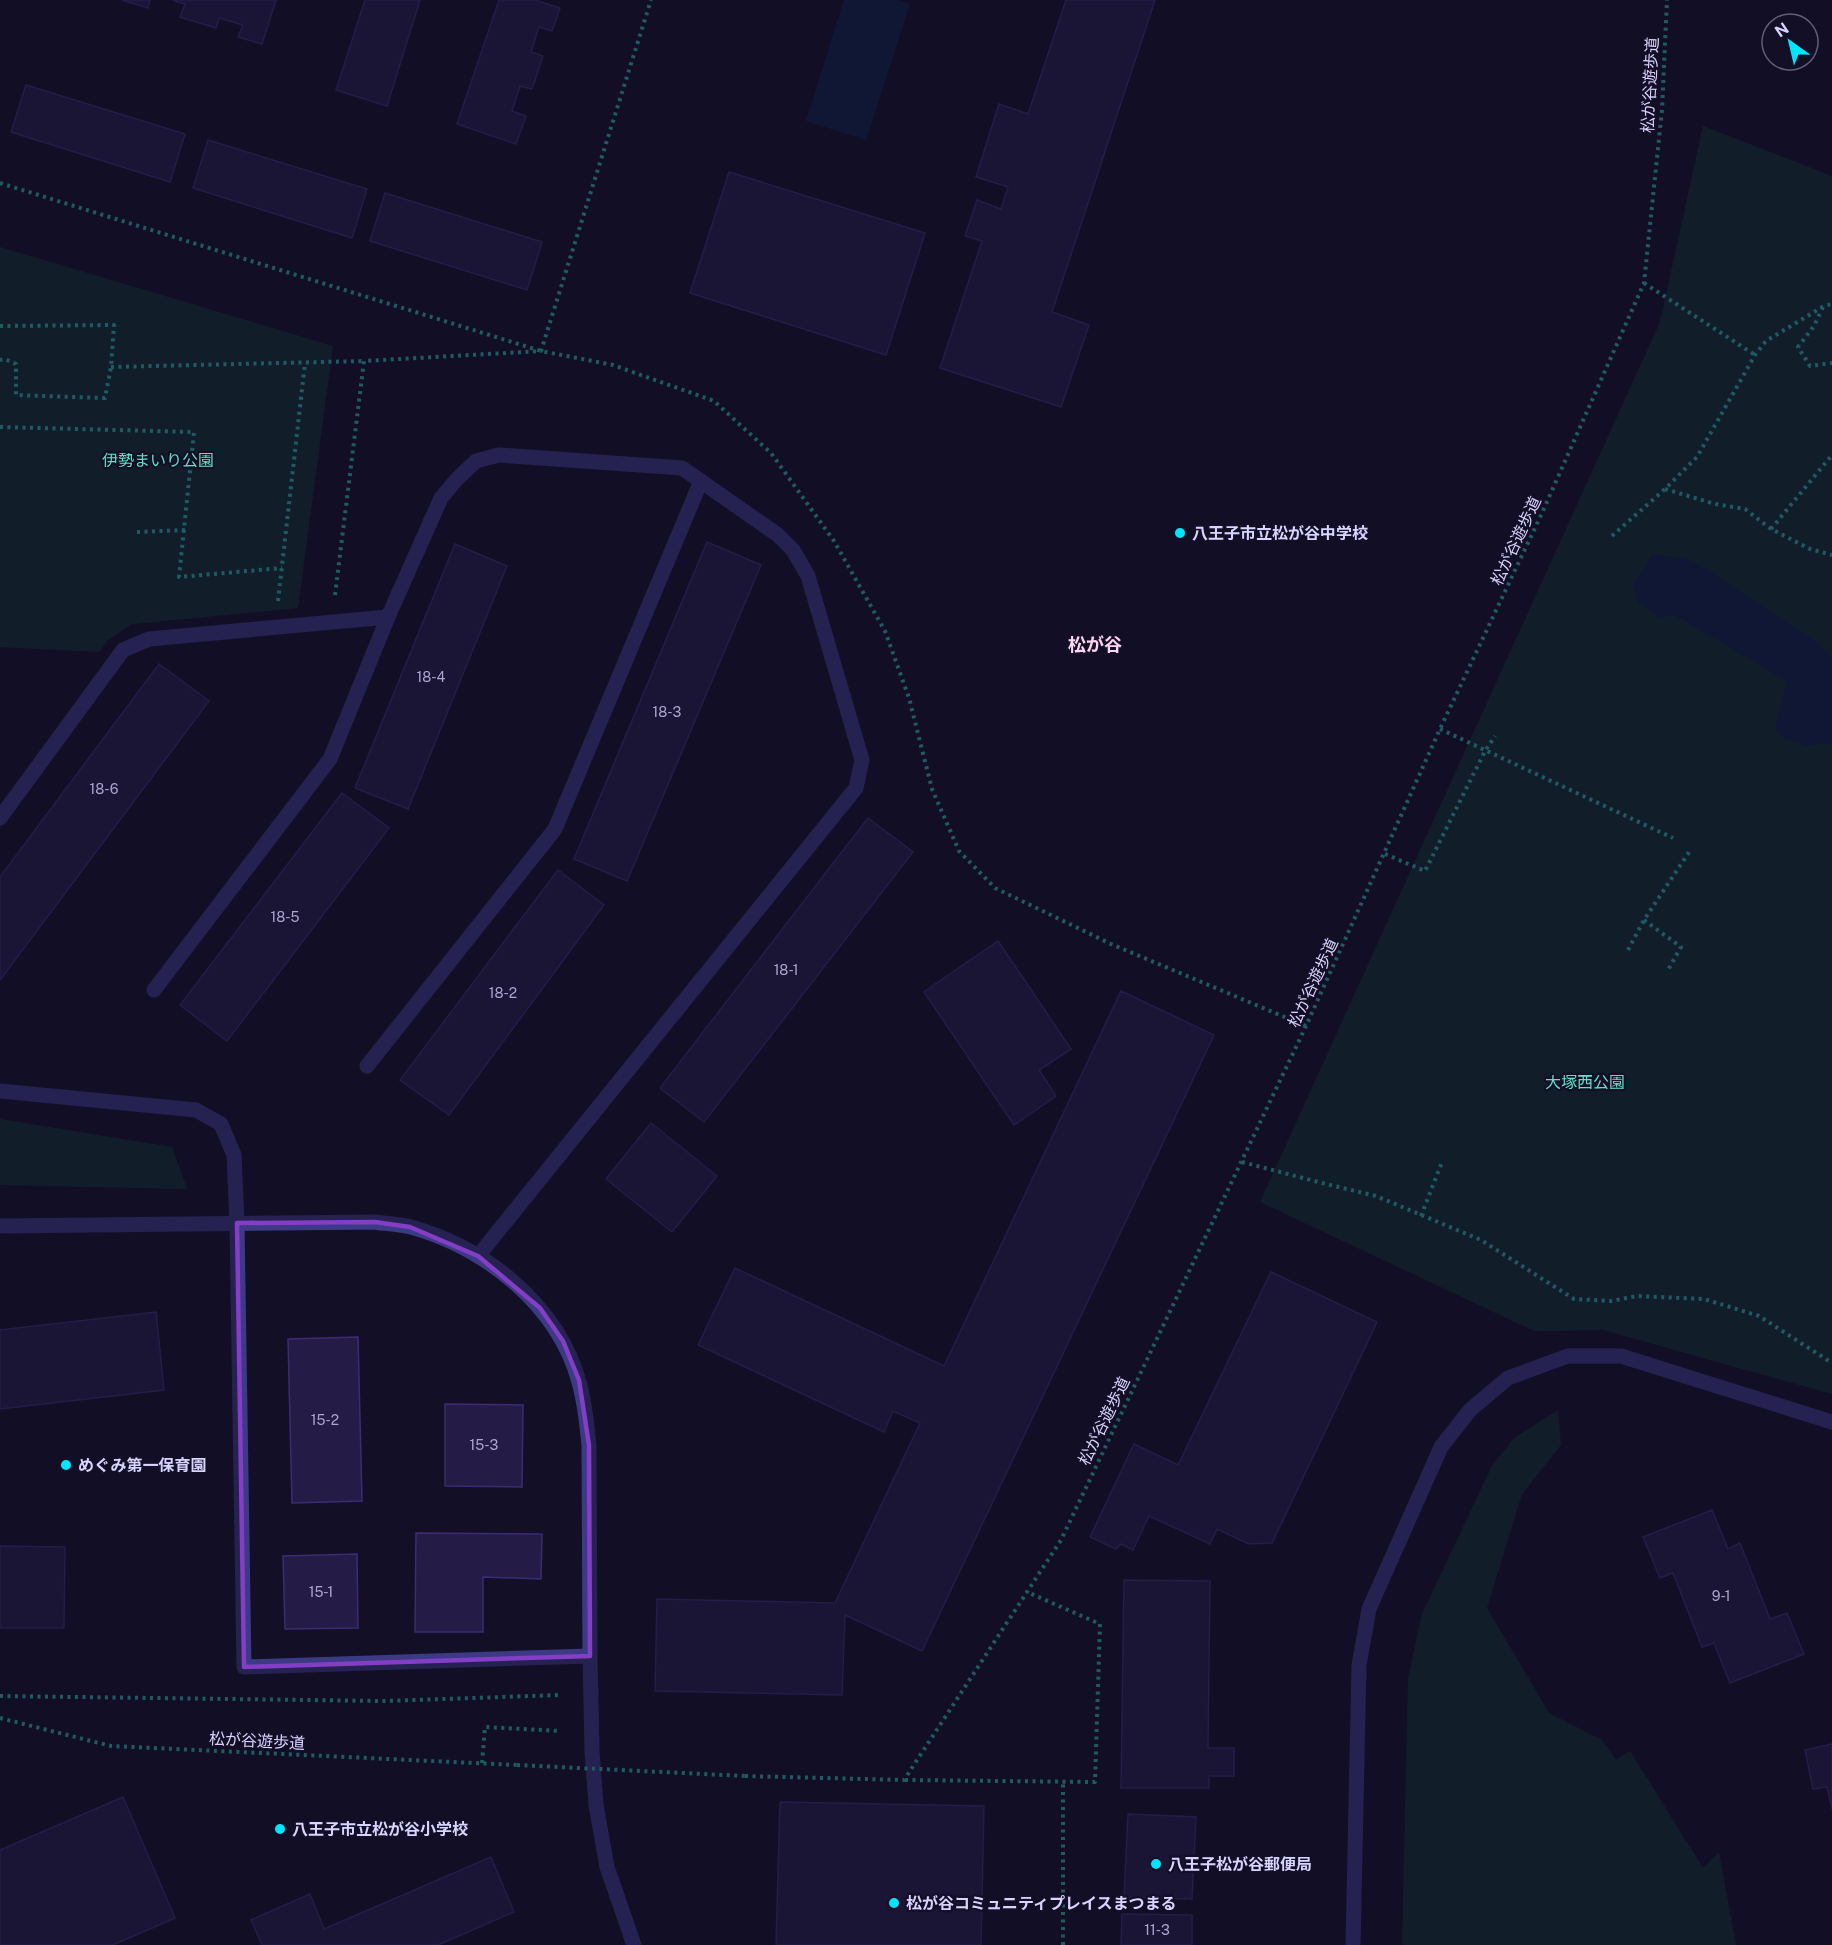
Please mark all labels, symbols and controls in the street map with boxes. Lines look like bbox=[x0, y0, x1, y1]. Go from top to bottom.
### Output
north arrow bbox=[1760, 12, 1820, 72]
text: N bbox=[1771, 19, 1792, 41]
street label: 松が谷遊歩道 bbox=[1638, 37, 1662, 133]
park label: 伊勢まいり公園 bbox=[102, 451, 214, 470]
street label: 松が谷遊歩道 bbox=[1487, 493, 1545, 589]
place label: 八王子市立松が谷中学校 bbox=[1192, 524, 1368, 543]
marker: 八王子市立松が谷中学校 bbox=[1173, 526, 1187, 540]
district label: 松が谷 bbox=[1068, 634, 1122, 655]
house number: 18-4 bbox=[417, 669, 446, 685]
house number: 18-3 bbox=[653, 704, 682, 720]
house number: 18-6 bbox=[90, 781, 119, 797]
house number: 18-5 bbox=[270, 909, 300, 925]
street label: 松が谷遊歩道 bbox=[1284, 935, 1342, 1031]
house number: 18-1 bbox=[774, 962, 798, 978]
house number: 18-2 bbox=[489, 985, 517, 1001]
park label: 大塚西公園 bbox=[1545, 1073, 1625, 1092]
street label: 松が谷遊歩道 bbox=[1074, 1374, 1134, 1468]
house number: 15-2 bbox=[311, 1412, 339, 1428]
house number: 15-3 bbox=[470, 1437, 499, 1453]
place label: めぐみ第一保育園 bbox=[78, 1456, 206, 1475]
marker: めぐみ第一保育園 bbox=[59, 1458, 73, 1472]
house number: 15-1 bbox=[309, 1584, 333, 1600]
house number: 9-1 bbox=[1712, 1588, 1730, 1604]
street label: 松が谷遊歩道 bbox=[209, 1729, 305, 1753]
place label: 八王子市立松が谷小学校 bbox=[292, 1820, 468, 1839]
marker: 八王子市立松が谷小学校 bbox=[273, 1822, 287, 1836]
place label: 八王子松が谷郵便局 bbox=[1168, 1855, 1312, 1874]
marker: 八王子松が谷郵便局 bbox=[1149, 1857, 1163, 1871]
place label: 松が谷コミュニティプレイスまつまる bbox=[906, 1894, 1177, 1913]
marker: 松が谷コミュニティプレイスまつまる bbox=[887, 1896, 901, 1910]
house number: 11-3 bbox=[1144, 1922, 1170, 1938]

